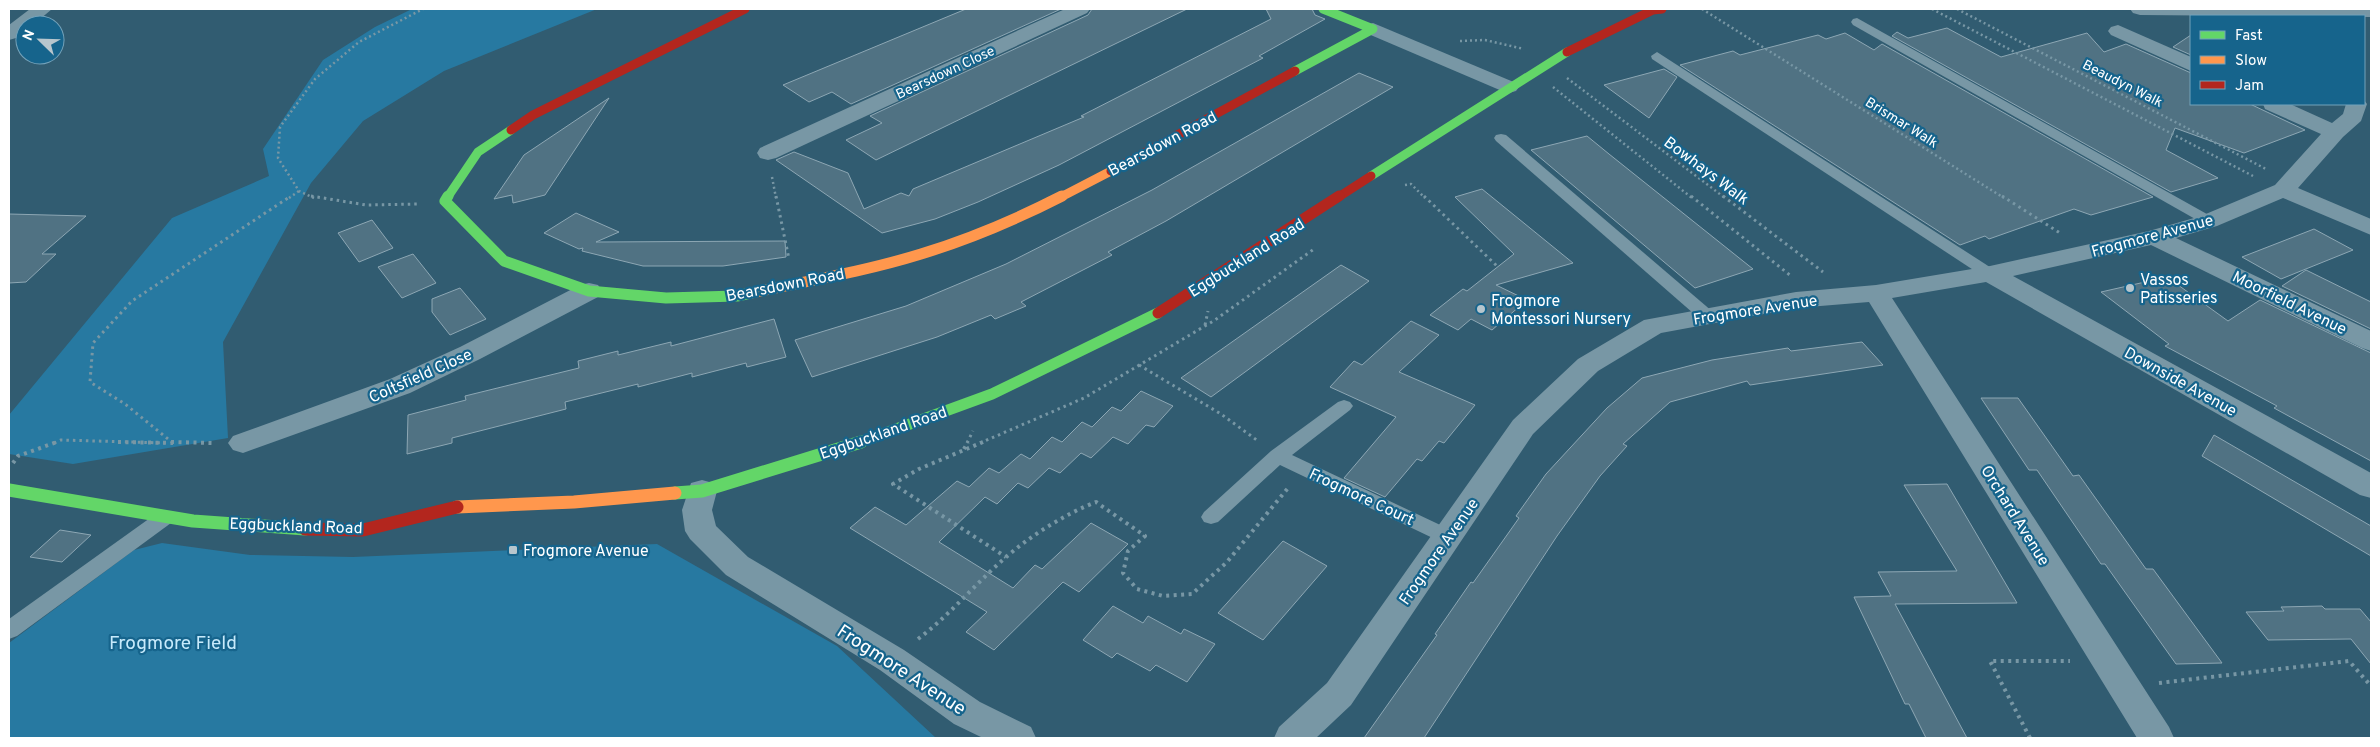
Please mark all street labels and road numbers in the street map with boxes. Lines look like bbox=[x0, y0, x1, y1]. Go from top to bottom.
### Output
street label: Bearsdown Close bbox=[893, 43, 998, 104]
street label: Beaudyn Walk bbox=[2079, 57, 2165, 112]
street label: Brismar Walk bbox=[1862, 94, 1941, 152]
street label: Bearsdown Road bbox=[1105, 108, 1221, 182]
street label: Bowhays Walk bbox=[1659, 133, 1752, 210]
street label: Frogmore Avenue bbox=[2089, 211, 2216, 263]
street label: Eggbuckland Road bbox=[1185, 215, 1309, 302]
street label: Bearsdown Road bbox=[724, 265, 846, 307]
street label: Moorfield Avenue bbox=[2229, 267, 2350, 340]
street label: Frogmore Avenue bbox=[1692, 291, 1819, 331]
street label: Downside Avenue bbox=[2120, 344, 2240, 422]
street label: Coltsfield Close bbox=[366, 345, 476, 409]
street label: Eggbuckland Road bbox=[817, 403, 950, 465]
street label: Orchard Avenue bbox=[1975, 462, 2053, 570]
street label: Frogmore Court bbox=[1305, 465, 1417, 531]
street label: Frogmore Avenue bbox=[1395, 495, 1484, 609]
street label: Eggbuckland Road bbox=[229, 515, 363, 539]
street label: Frogmore Avenue bbox=[832, 620, 970, 721]

